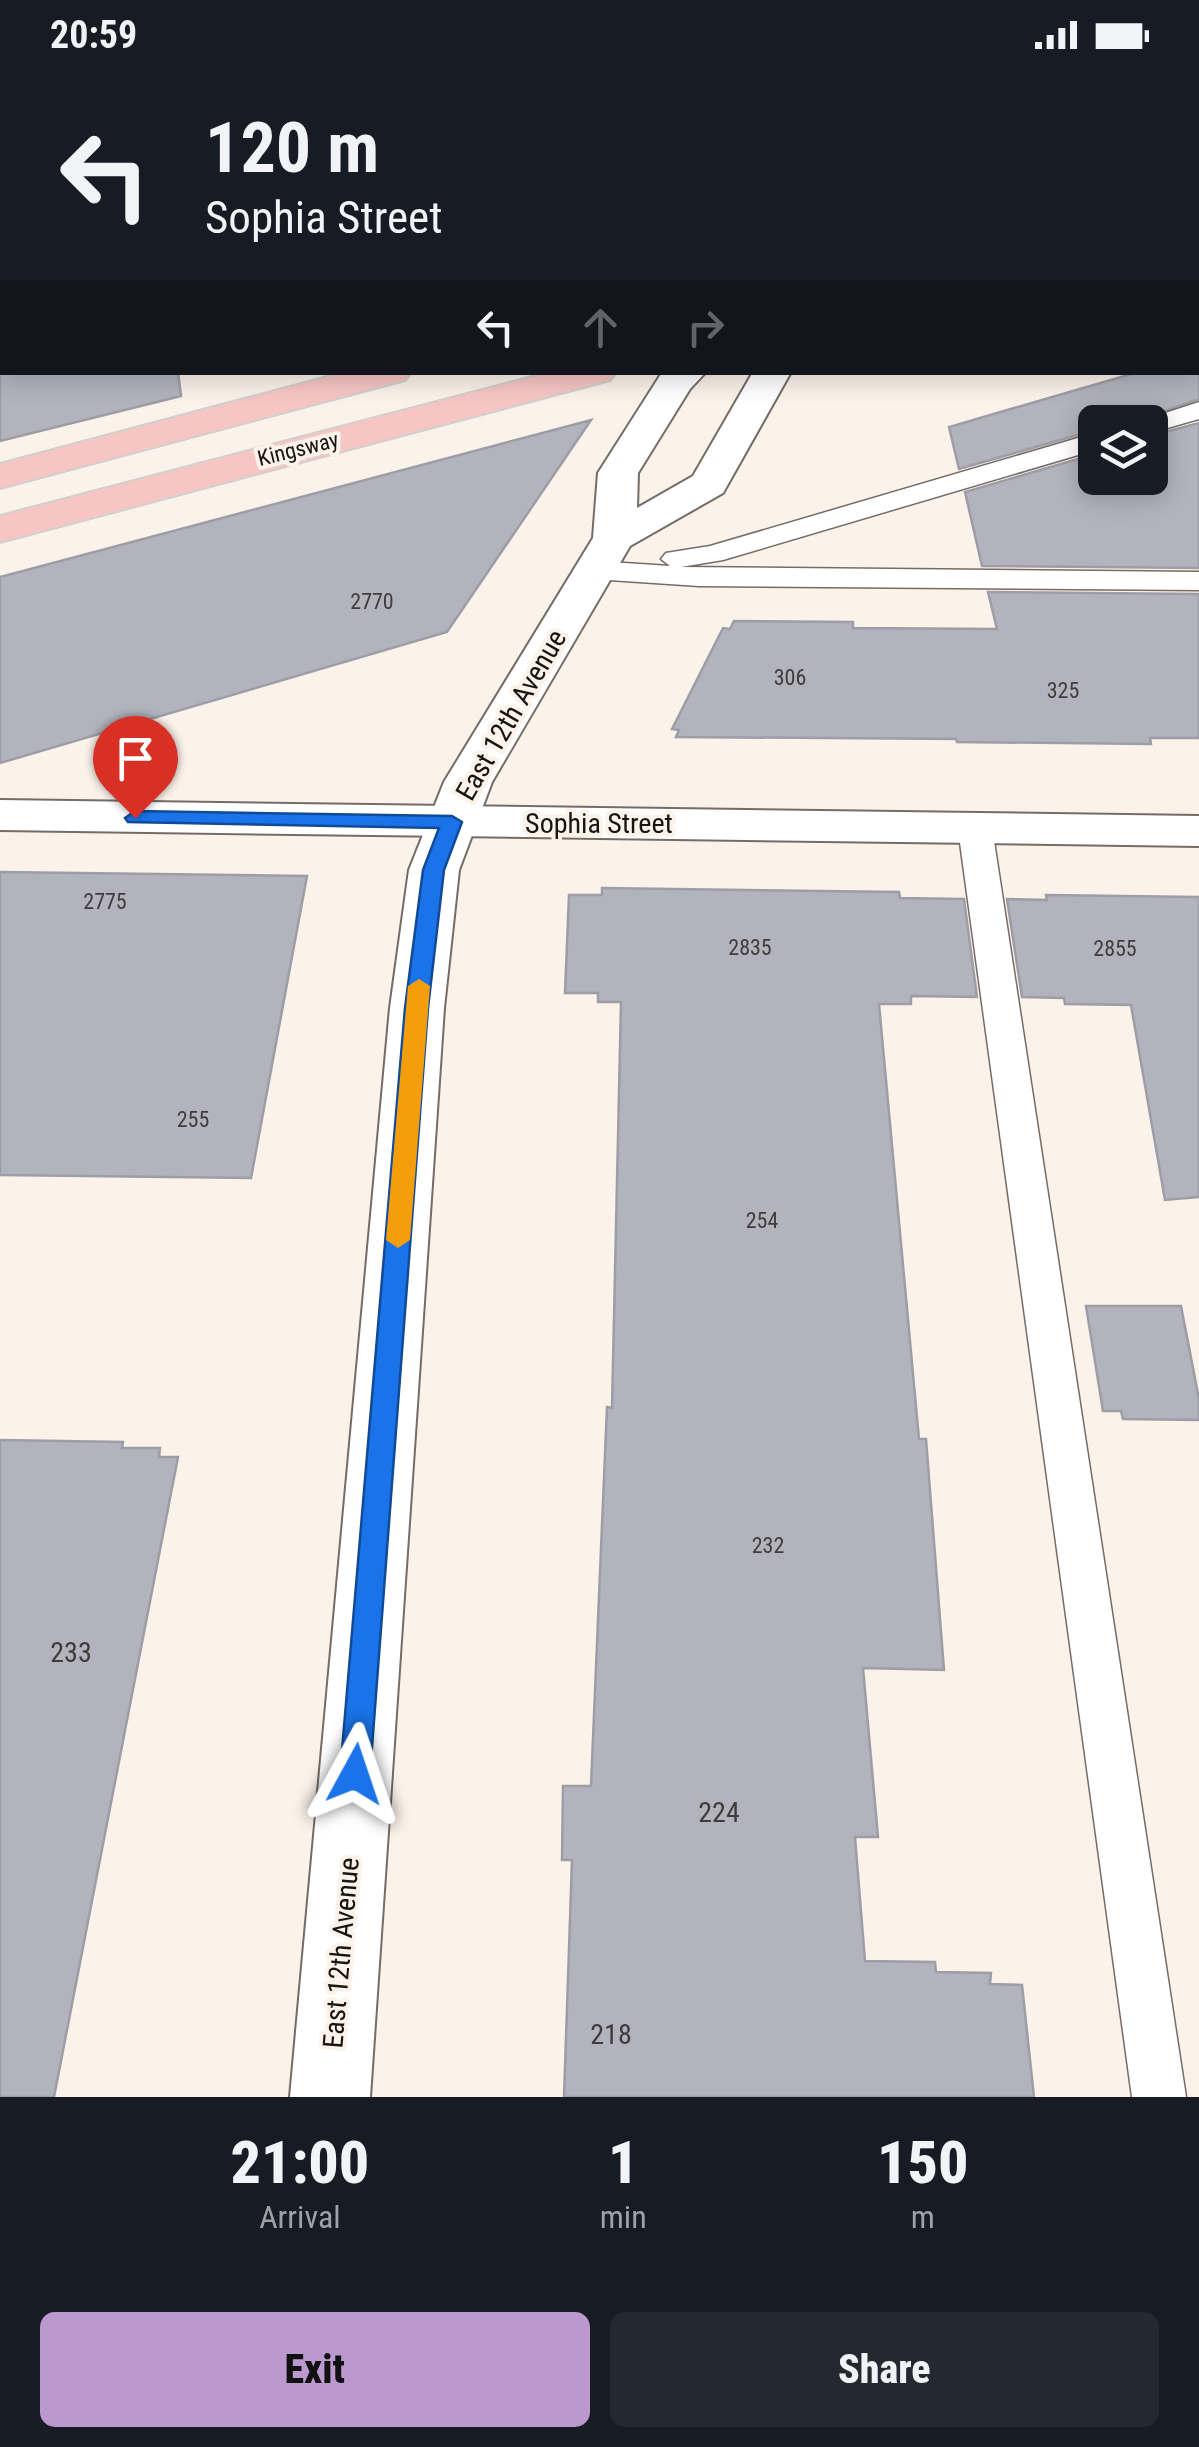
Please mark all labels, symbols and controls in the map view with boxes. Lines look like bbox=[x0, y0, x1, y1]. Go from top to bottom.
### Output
text: 20:59 bbox=[50, 13, 137, 57]
text: 120 m bbox=[205, 107, 379, 189]
icon: left bbox=[40, 110, 170, 240]
text: Sophia Street bbox=[205, 191, 443, 244]
icon: left bbox=[468, 300, 523, 355]
icon: ahead bbox=[573, 300, 628, 355]
icon: right bbox=[678, 300, 733, 355]
map controls bbox=[1078, 405, 1168, 495]
button: layers bbox=[1078, 405, 1168, 495]
street label: Kingsway bbox=[255, 427, 341, 471]
house number: 2770 bbox=[350, 589, 394, 614]
street label: East 12th Avenue bbox=[449, 624, 573, 806]
house number: 306 bbox=[774, 665, 806, 690]
house number: 325 bbox=[1047, 678, 1079, 703]
pin bbox=[93, 716, 178, 819]
icon: arrive bbox=[108, 731, 163, 786]
street label: Sophia Street bbox=[525, 807, 673, 840]
house number: 2775 bbox=[83, 889, 127, 914]
house number: 2835 bbox=[728, 935, 772, 960]
house number: 2855 bbox=[1093, 936, 1137, 961]
house number: 255 bbox=[177, 1107, 209, 1132]
house number: 254 bbox=[746, 1208, 778, 1233]
house number: 232 bbox=[752, 1533, 784, 1558]
house number: 233 bbox=[50, 1636, 92, 1669]
position arrow bbox=[303, 1722, 407, 1826]
house number: 224 bbox=[698, 1796, 740, 1829]
street label: East 12th Avenue bbox=[316, 1856, 366, 2050]
house number: 218 bbox=[590, 2018, 632, 2051]
text: 21:00 bbox=[230, 2127, 369, 2198]
text: 1 bbox=[608, 2127, 638, 2198]
text: 150 bbox=[877, 2127, 969, 2198]
text: Arrival bbox=[259, 2198, 341, 2236]
text: min bbox=[600, 2198, 647, 2236]
text: m bbox=[911, 2198, 935, 2236]
button: Exit bbox=[40, 2312, 590, 2427]
button: Share bbox=[610, 2312, 1159, 2427]

